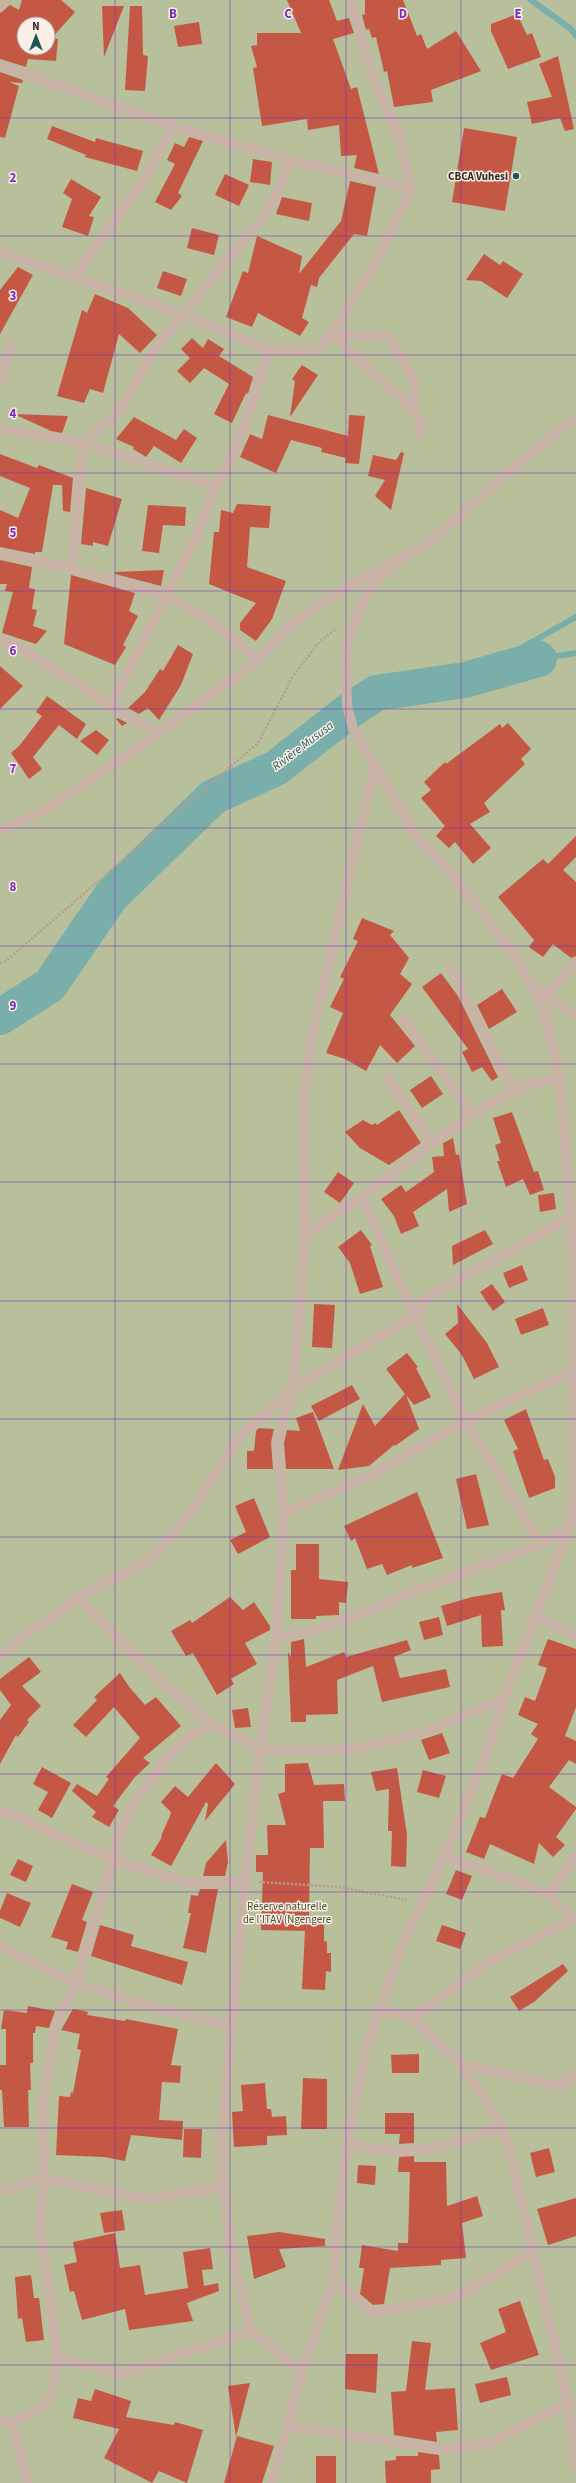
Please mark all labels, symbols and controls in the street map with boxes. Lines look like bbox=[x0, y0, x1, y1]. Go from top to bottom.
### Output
text: B bbox=[169, 5, 177, 23]
text: C bbox=[284, 5, 292, 23]
text: D bbox=[399, 5, 407, 23]
text: E bbox=[514, 5, 522, 23]
north arrow bbox=[16, 16, 56, 56]
text: N bbox=[32, 19, 40, 34]
text: 2 bbox=[10, 169, 17, 187]
place label: CBCA Vuhesi bbox=[448, 169, 508, 184]
marker: CBCA Vuhesi bbox=[511, 171, 521, 181]
text: 3 bbox=[10, 287, 17, 305]
text: 4 bbox=[10, 405, 17, 423]
text: 5 bbox=[10, 524, 17, 542]
text: 6 bbox=[10, 642, 17, 660]
water label: Rivière Mususa bbox=[269, 717, 338, 775]
text: 7 bbox=[10, 760, 17, 778]
text: 8 bbox=[10, 878, 17, 896]
text: 9 bbox=[10, 997, 17, 1015]
park label: Réserve naturelle de l'ITAV (Ngengere bbox=[243, 1899, 332, 1927]

